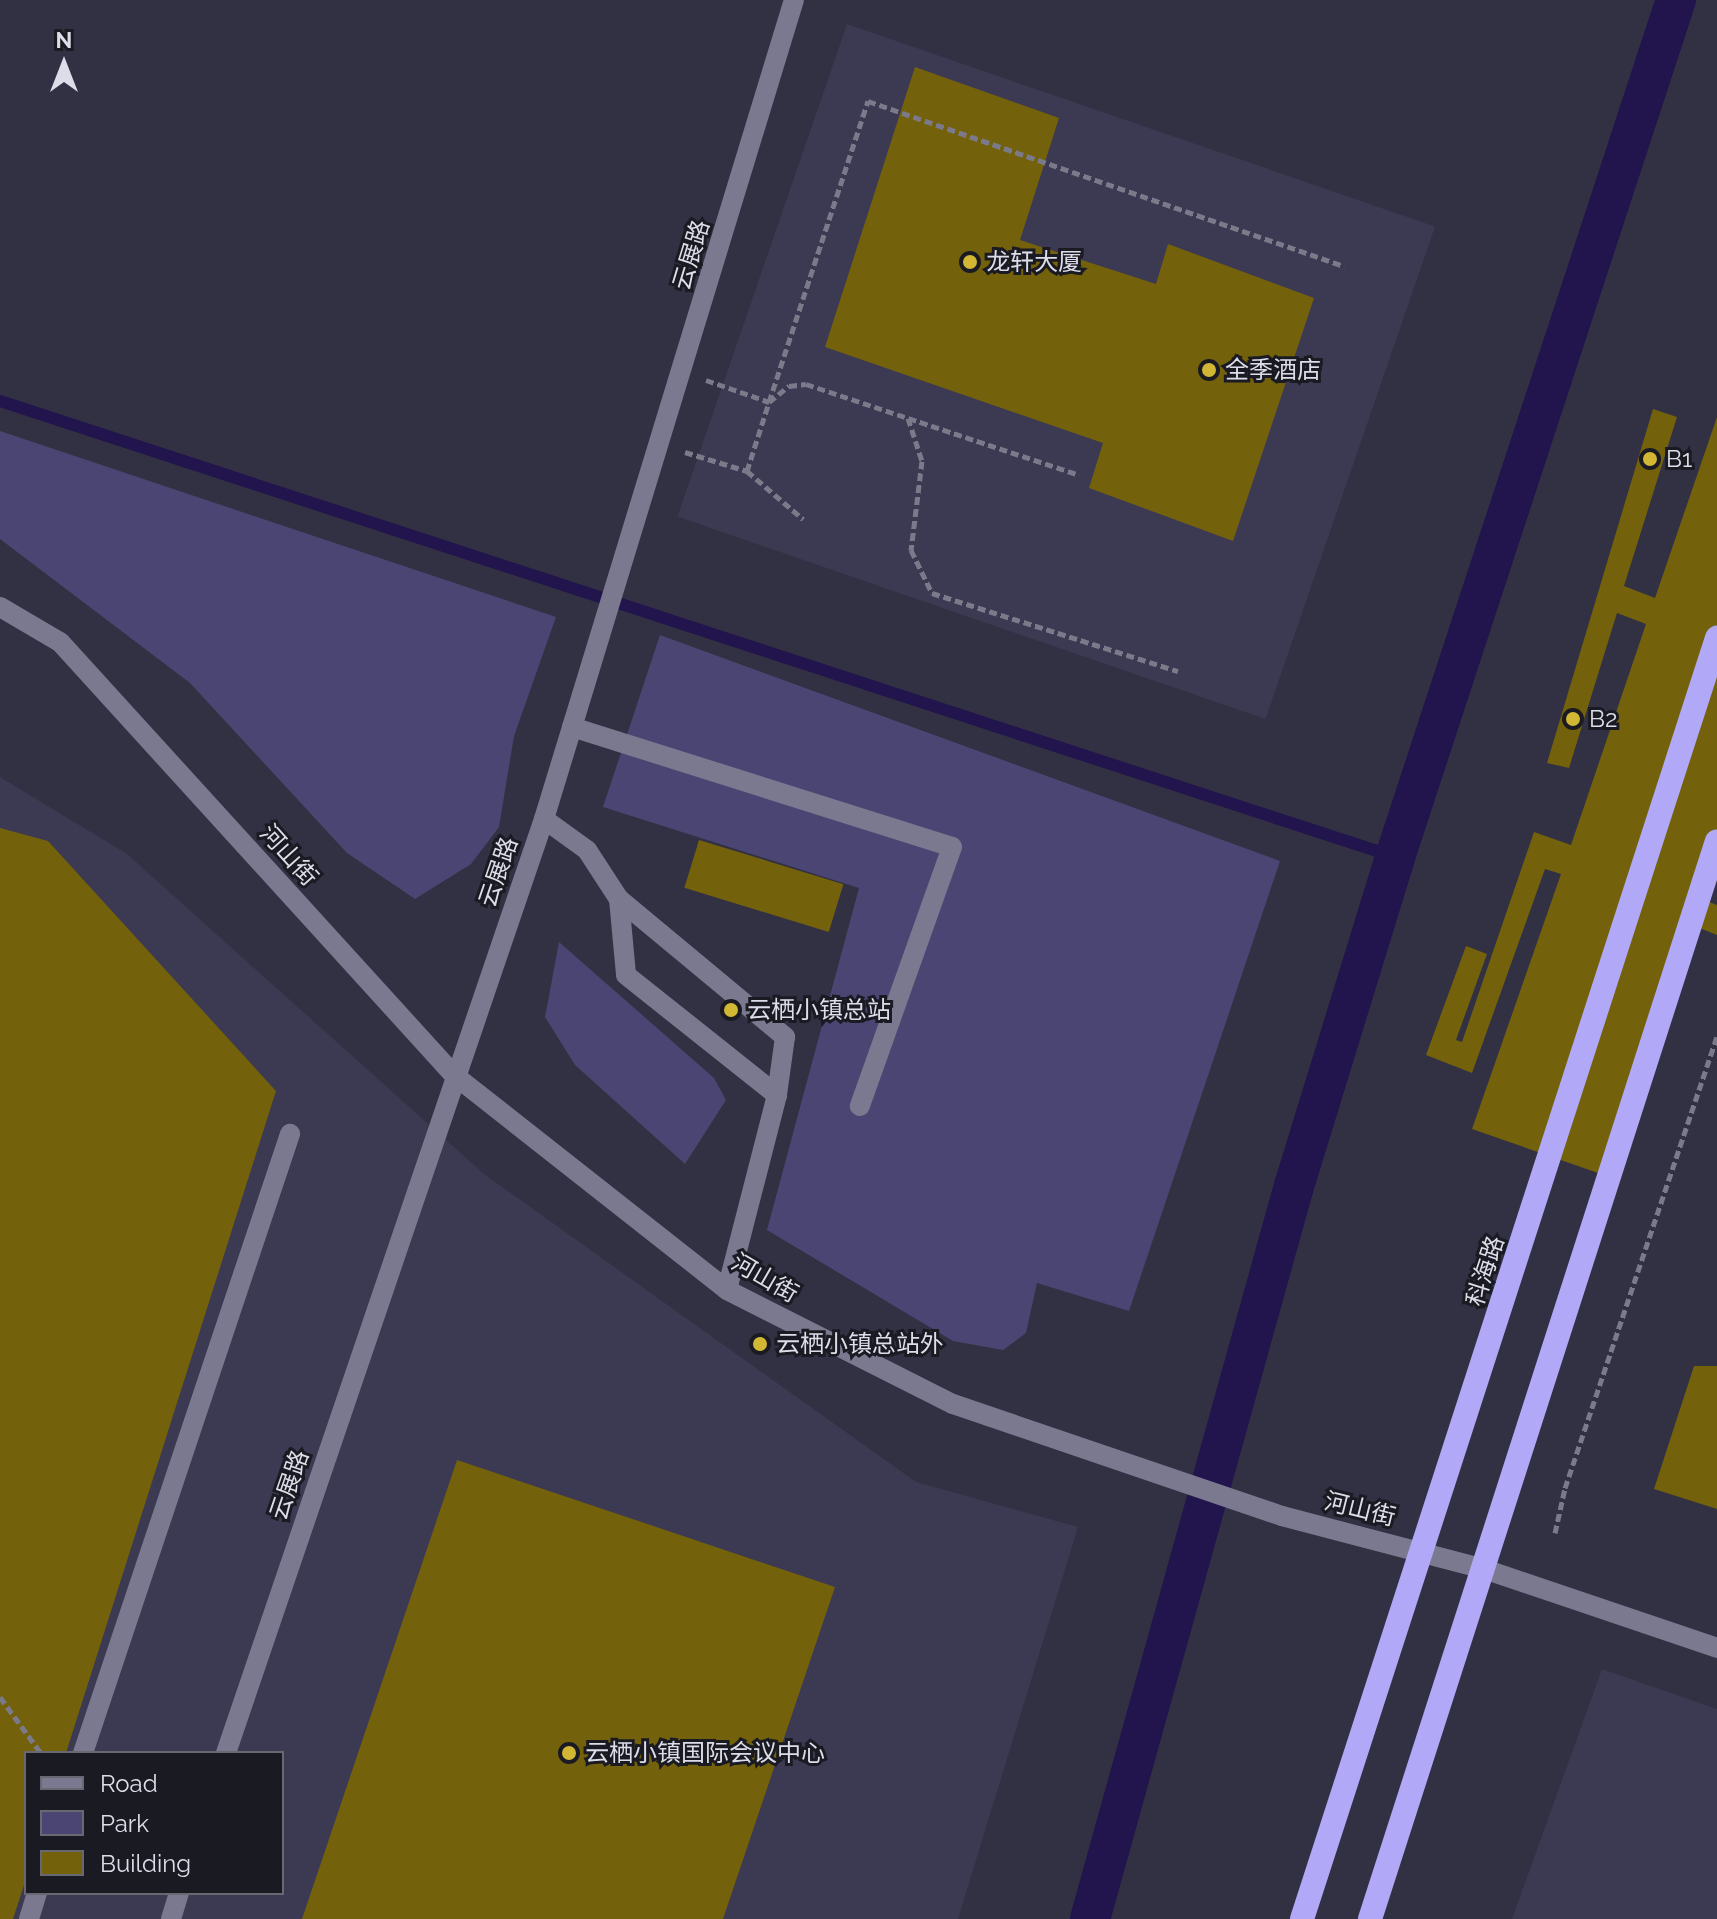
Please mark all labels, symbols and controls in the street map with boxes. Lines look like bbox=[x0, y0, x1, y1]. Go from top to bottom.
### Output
north arrow bbox=[24, 24, 104, 104]
text: N bbox=[56, 27, 72, 53]
street label: 云展路 bbox=[667, 216, 715, 294]
place label: 龙轩大厦 bbox=[986, 248, 1082, 276]
marker: 龙轩大厦 bbox=[961, 253, 979, 271]
place label: 全季酒店 bbox=[1225, 356, 1321, 384]
marker: 全季酒店 bbox=[1200, 361, 1218, 379]
place label: B1 bbox=[1666, 445, 1692, 473]
marker: B1 bbox=[1641, 450, 1659, 468]
place label: B2 bbox=[1589, 705, 1617, 733]
marker: B2 bbox=[1564, 710, 1582, 728]
street label: 河山街 bbox=[254, 819, 324, 891]
street label: 云展路 bbox=[473, 833, 523, 911]
place label: 云栖小镇总站 bbox=[747, 996, 891, 1024]
marker: 云栖小镇总站 bbox=[722, 1001, 740, 1019]
street label: 科海路 bbox=[1460, 1232, 1510, 1310]
street label: 河山街 bbox=[727, 1248, 803, 1308]
place label: 云栖小镇总站外 bbox=[776, 1330, 944, 1358]
marker: 云栖小镇总站外 bbox=[751, 1335, 769, 1353]
street label: 云展路 bbox=[264, 1446, 314, 1524]
street label: 河山街 bbox=[1322, 1486, 1398, 1532]
place label: 云栖小镇国际会议中心 bbox=[585, 1739, 825, 1767]
marker: 云栖小镇国际会议中心 bbox=[560, 1744, 578, 1762]
legend bbox=[24, 1751, 284, 1895]
text: Road bbox=[100, 1769, 158, 1798]
text: Park bbox=[100, 1809, 149, 1838]
text: Building bbox=[100, 1849, 191, 1878]

